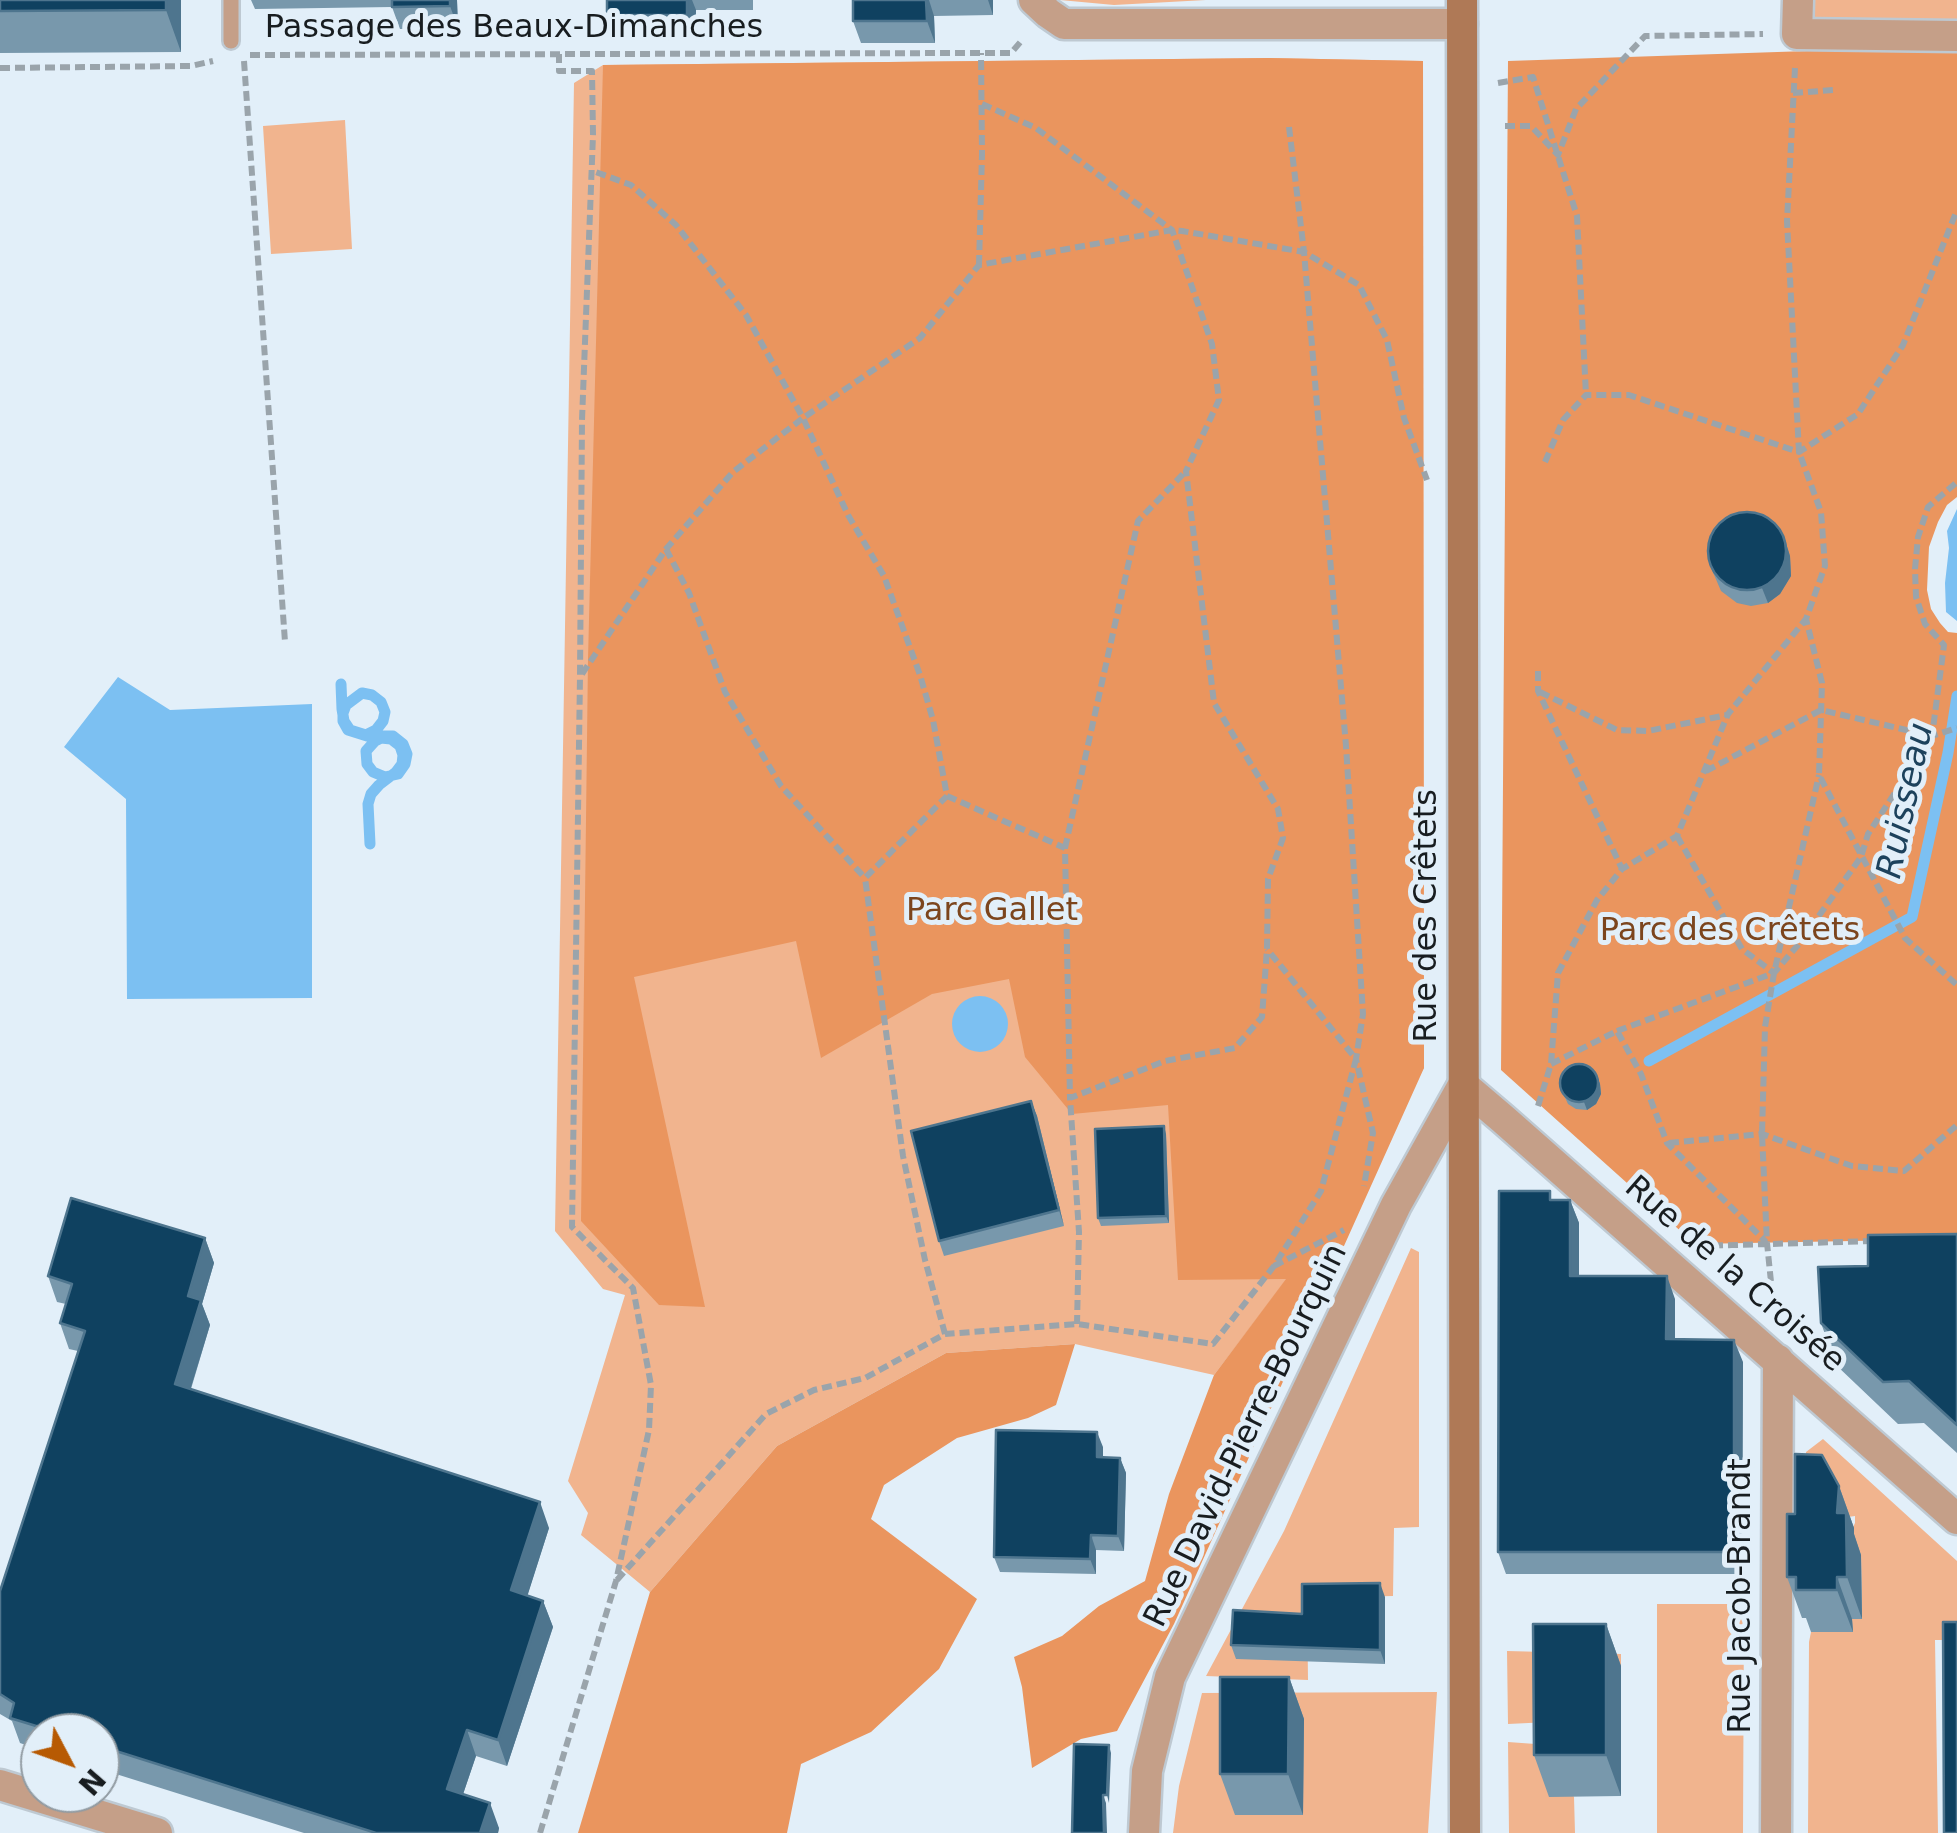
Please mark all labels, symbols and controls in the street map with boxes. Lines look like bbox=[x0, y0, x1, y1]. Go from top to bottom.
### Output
street label: Passage des Beaux-Dimanches bbox=[265, 10, 763, 48]
water label: Ruisseau bbox=[1870, 719, 1944, 883]
street label: Rue des Crêtets bbox=[1409, 789, 1447, 1043]
park label: Parc Gallet bbox=[906, 893, 1078, 931]
park label: Parc des Crêtets bbox=[1600, 913, 1860, 951]
street label: Rue de la Croisée bbox=[1616, 1169, 1852, 1381]
street label: Rue David-Pierre-Bourquin bbox=[1137, 1238, 1357, 1634]
street label: Rue Jacob-Brandt bbox=[1723, 1458, 1761, 1734]
north arrow bbox=[20, 1713, 120, 1813]
text: N bbox=[71, 1762, 112, 1801]

